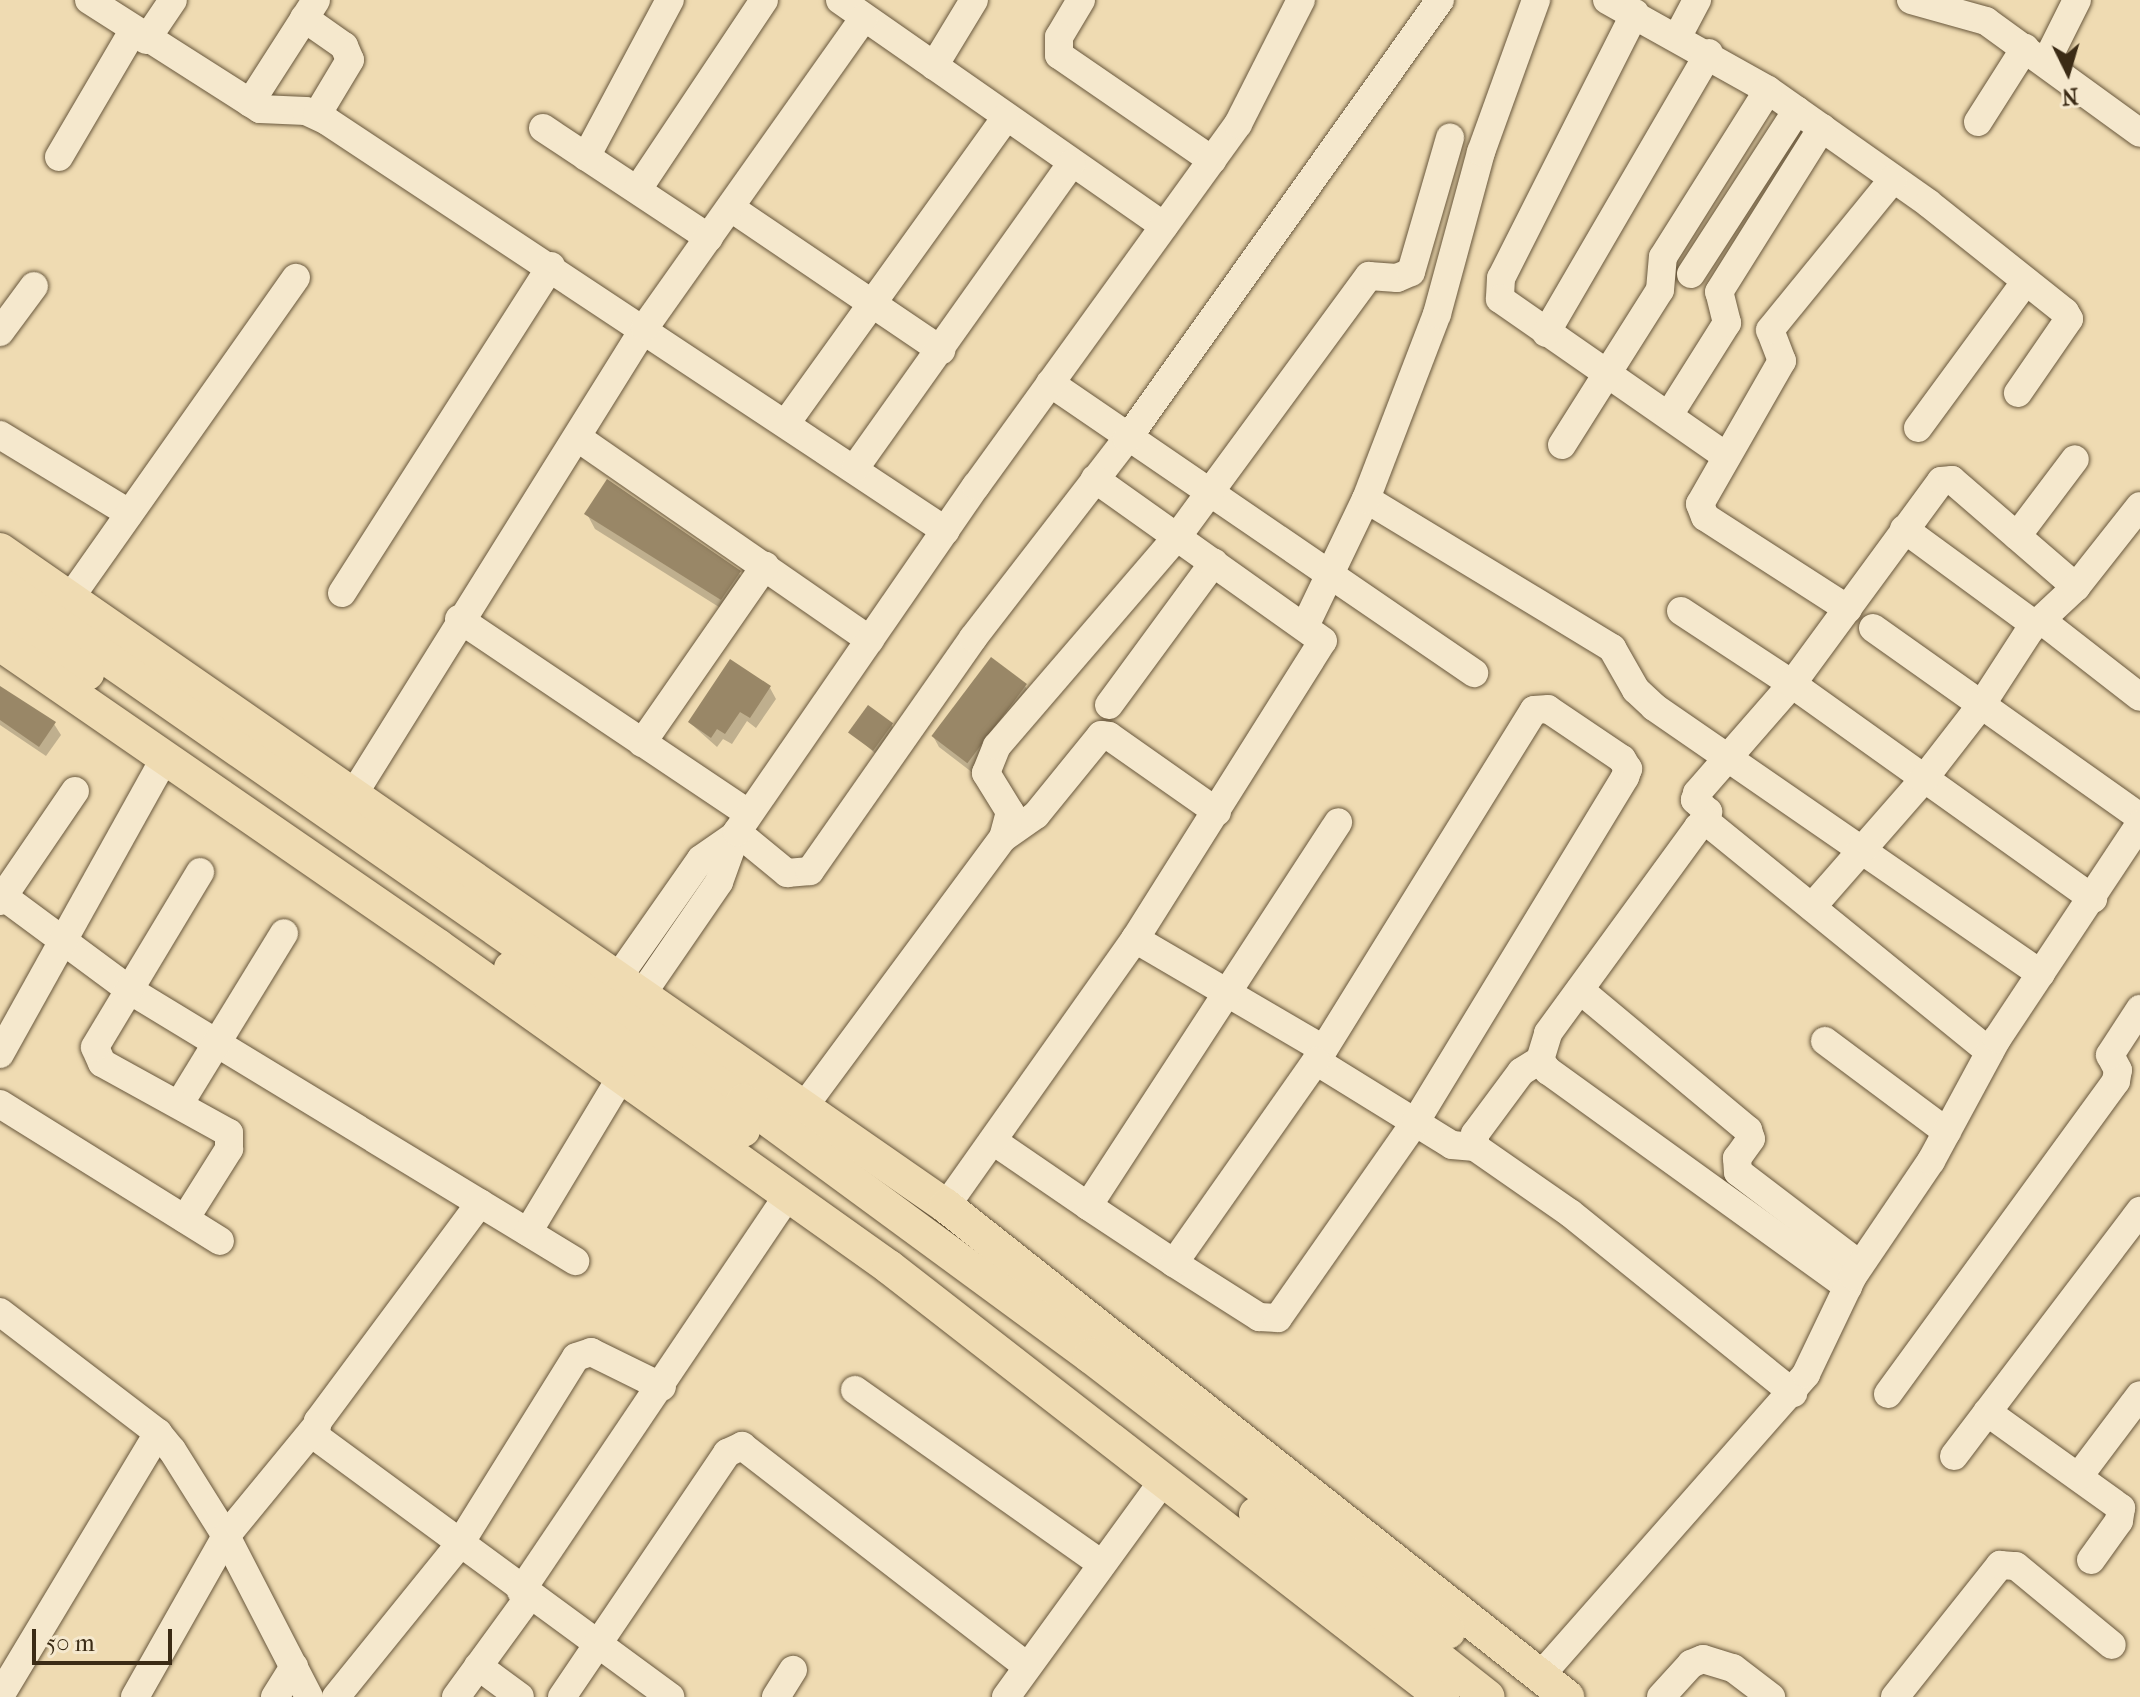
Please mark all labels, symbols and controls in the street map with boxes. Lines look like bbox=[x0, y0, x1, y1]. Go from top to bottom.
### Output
north arrow bbox=[2028, 32, 2108, 112]
text: N bbox=[2061, 82, 2080, 110]
scale bar bbox=[36, 1613, 176, 1663]
text: 50 m bbox=[46, 1629, 95, 1657]

